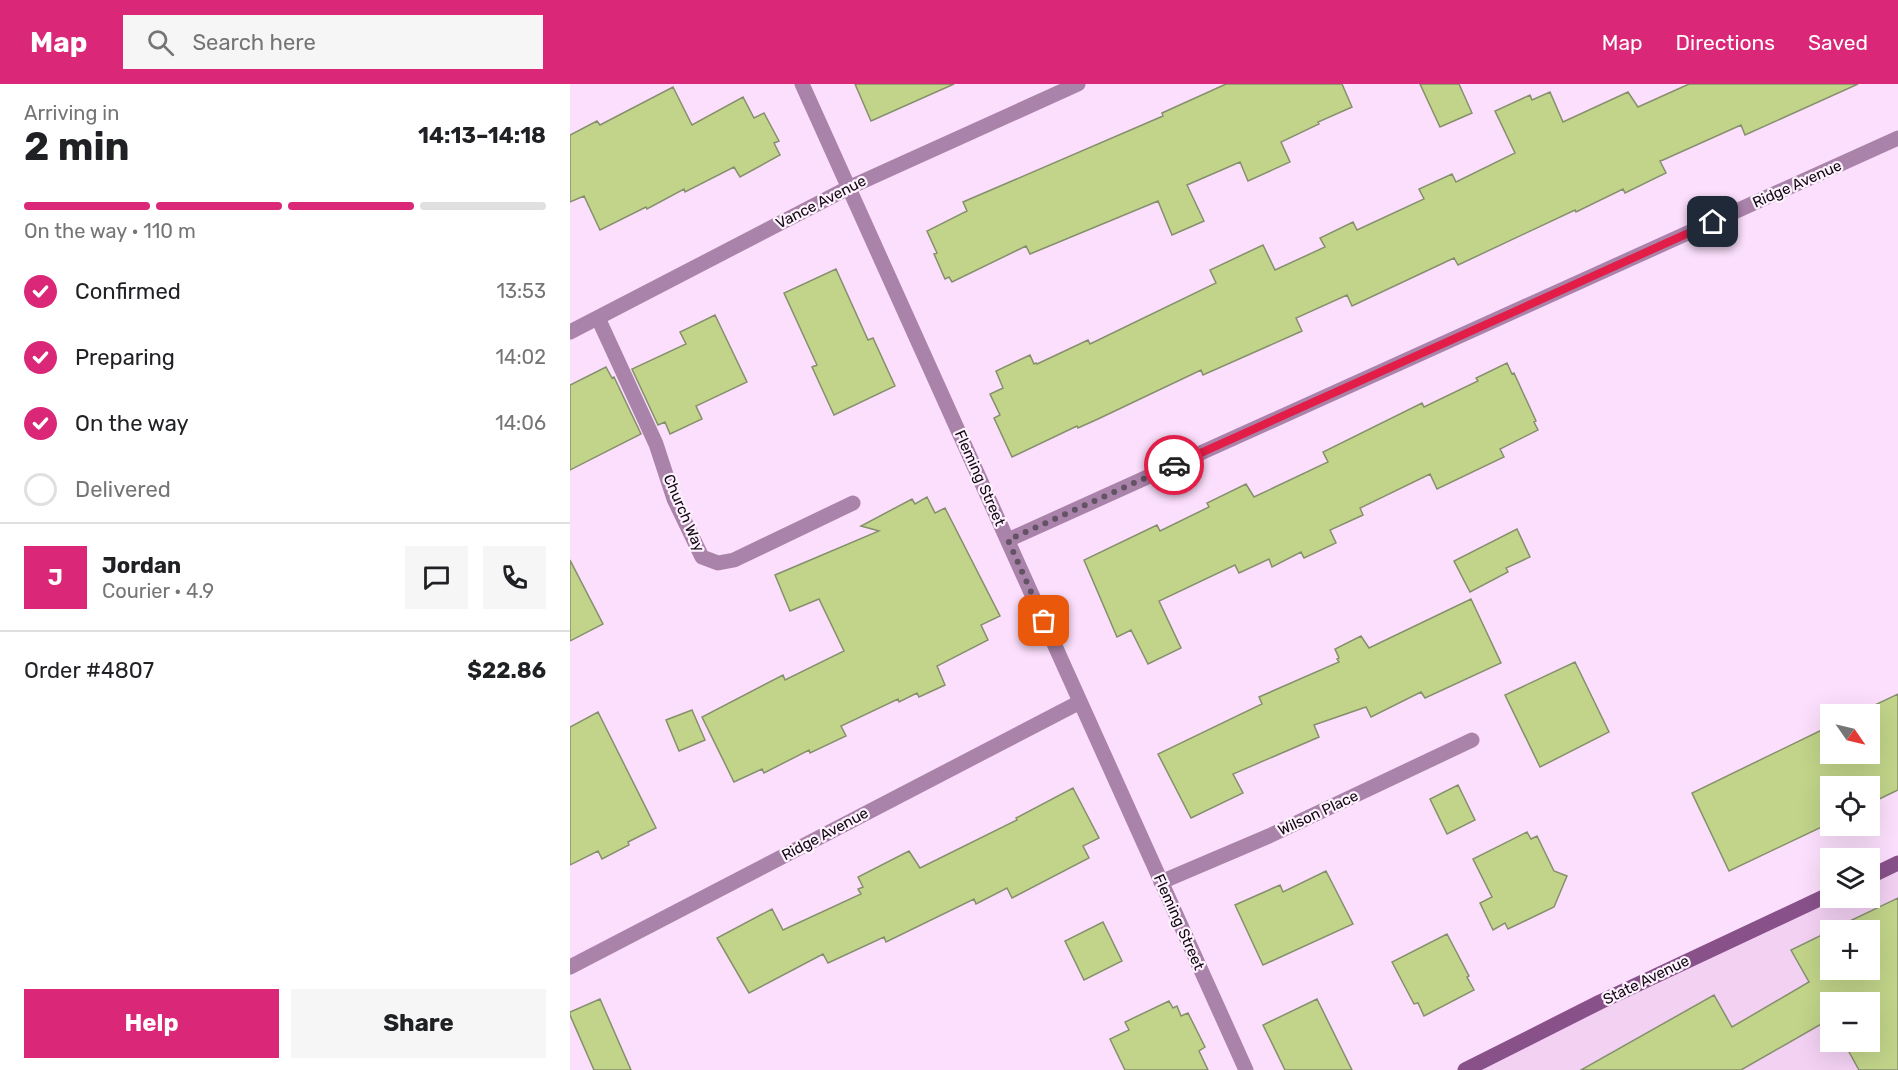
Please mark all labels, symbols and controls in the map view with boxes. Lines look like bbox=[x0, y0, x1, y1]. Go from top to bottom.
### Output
search box bbox=[123, 15, 543, 69]
text: Map bbox=[30, 26, 87, 59]
icon: search bbox=[144, 26, 177, 59]
text: Search here bbox=[192, 29, 316, 56]
text: Map bbox=[1602, 30, 1643, 55]
text: Directions bbox=[1676, 30, 1775, 55]
text: Saved bbox=[1808, 30, 1868, 55]
text: Arriving in bbox=[24, 101, 119, 125]
text: 14:13–14:18 bbox=[418, 122, 546, 149]
text: 2 min bbox=[24, 124, 130, 170]
street label: Ridge Avenue bbox=[1750, 156, 1844, 212]
street label: Vance Avenue bbox=[773, 172, 869, 232]
pin bbox=[1687, 196, 1738, 247]
icon: home bbox=[1696, 205, 1729, 238]
text: On the way · 110 m bbox=[24, 219, 196, 243]
icon: check bbox=[24, 275, 57, 308]
text: Confirmed bbox=[75, 278, 181, 305]
text: 13:53 bbox=[496, 279, 546, 303]
icon: check bbox=[24, 341, 57, 374]
text: Preparing bbox=[75, 344, 175, 371]
text: 14:02 bbox=[495, 345, 546, 369]
icon: check bbox=[24, 407, 57, 440]
text: On the way bbox=[75, 410, 189, 437]
text: 14:06 bbox=[495, 411, 546, 435]
street label: Fleming Street bbox=[951, 427, 1009, 529]
courier bbox=[1144, 435, 1204, 495]
icon: car bbox=[1158, 449, 1191, 482]
street label: Church Way bbox=[660, 471, 708, 555]
text: Delivered bbox=[75, 476, 171, 503]
button: chat bbox=[405, 546, 468, 609]
button: phone bbox=[483, 546, 546, 609]
text: Jordan bbox=[102, 552, 181, 579]
text: J bbox=[48, 564, 63, 591]
text: Courier · 4.9 bbox=[102, 579, 214, 603]
pin bbox=[1018, 595, 1069, 646]
icon: bag bbox=[1027, 604, 1060, 637]
text: Order #4807 bbox=[24, 657, 154, 684]
text: $22.86 bbox=[467, 657, 546, 684]
north arrow bbox=[1820, 704, 1880, 764]
map controls bbox=[1820, 704, 1880, 1052]
button: locate bbox=[1820, 776, 1880, 836]
street label: Wilson Place bbox=[1275, 787, 1361, 839]
street label: Ridge Avenue bbox=[779, 804, 871, 864]
button: layers bbox=[1820, 848, 1880, 908]
street label: Fleming Street bbox=[1150, 871, 1208, 973]
button: + bbox=[1820, 920, 1880, 980]
street label: State Avenue bbox=[1600, 951, 1692, 1009]
button: Help bbox=[24, 989, 279, 1058]
button: Share bbox=[291, 989, 546, 1058]
button: − bbox=[1820, 992, 1880, 1052]

